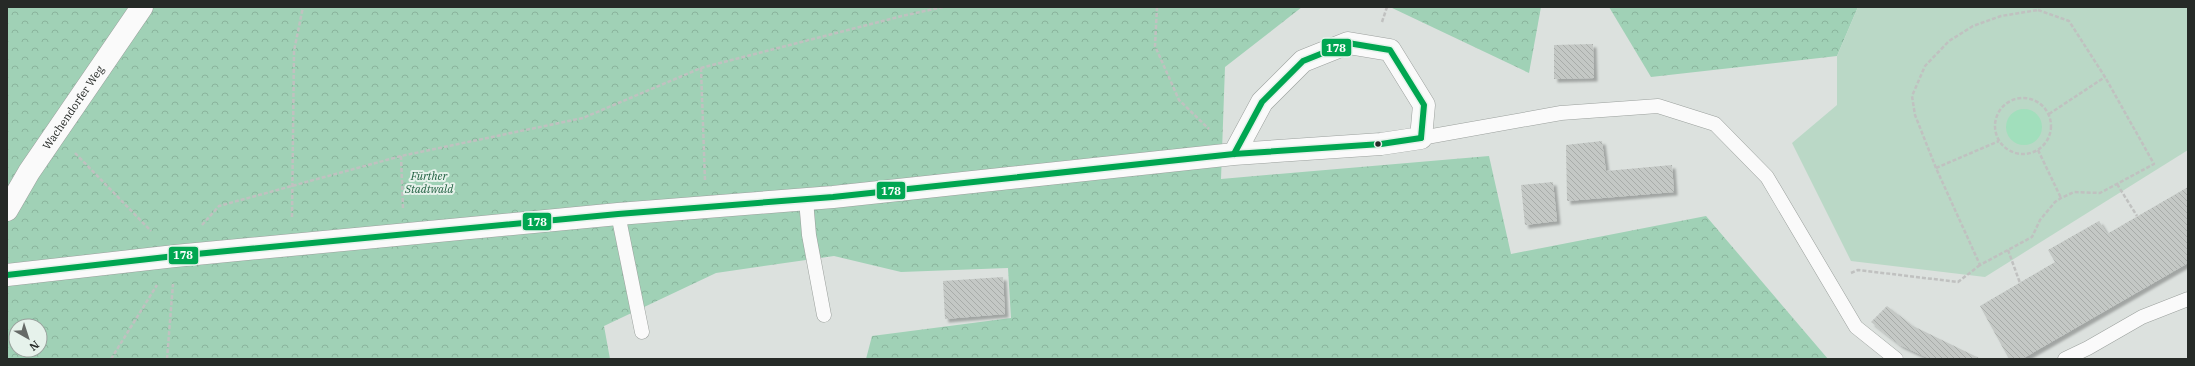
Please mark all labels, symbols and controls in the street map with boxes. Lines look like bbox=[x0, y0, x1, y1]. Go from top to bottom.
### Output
line badge: 178 bbox=[1321, 38, 1352, 57]
text: 178 bbox=[1326, 41, 1346, 55]
street label: Wachendorfer Weg bbox=[39, 63, 107, 152]
unlabelled marker bbox=[1373, 139, 1383, 149]
park label: Fürther Stadtwald bbox=[404, 169, 454, 196]
line badge: 178 bbox=[876, 181, 906, 200]
text: 178 bbox=[881, 184, 901, 198]
line badge: 178 bbox=[522, 212, 552, 231]
text: 178 bbox=[527, 215, 547, 229]
line badge: 178 bbox=[168, 246, 199, 265]
text: 178 bbox=[173, 248, 193, 262]
north arrow bbox=[8, 318, 48, 358]
text: N bbox=[26, 338, 42, 354]

